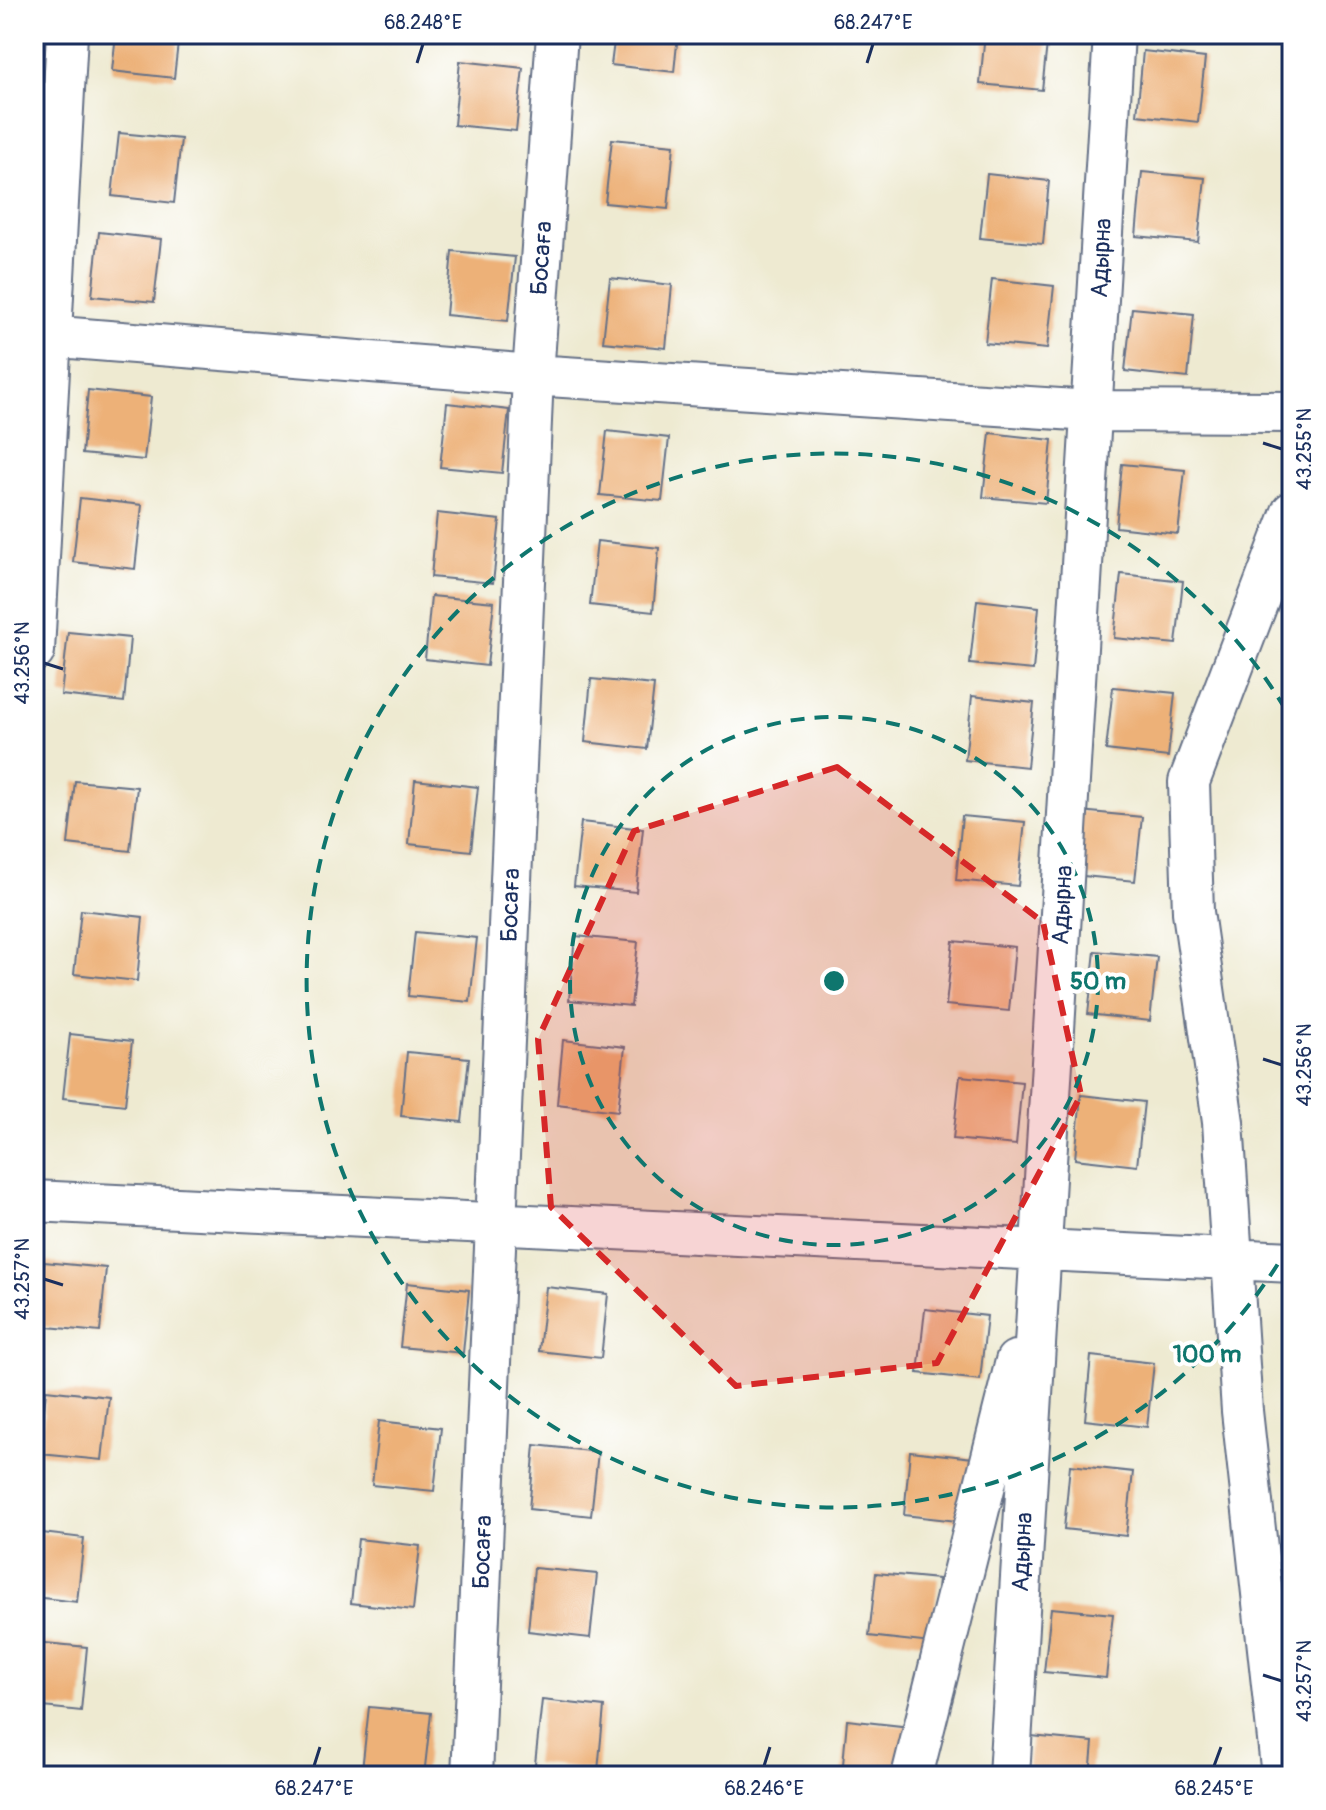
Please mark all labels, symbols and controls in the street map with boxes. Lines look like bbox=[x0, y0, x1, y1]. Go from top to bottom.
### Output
text: 68.248°E bbox=[384, 10, 462, 35]
text: 68.247°E bbox=[834, 10, 912, 35]
street label: Адырна bbox=[1085, 217, 1118, 299]
street label: Босаға bbox=[524, 220, 559, 296]
text: 43.255°N bbox=[1292, 408, 1317, 490]
text: 43.256°N bbox=[10, 621, 35, 705]
street label: Адырна bbox=[1046, 864, 1079, 946]
street label: Босаға bbox=[495, 868, 526, 943]
centre of rings bbox=[820, 967, 848, 995]
text: 50 m bbox=[1070, 967, 1126, 996]
text: 43.256°N bbox=[1292, 1023, 1317, 1107]
text: 43.257°N bbox=[10, 1238, 35, 1320]
text: 100 m bbox=[1173, 1340, 1241, 1369]
street label: Адырна bbox=[1006, 1511, 1039, 1593]
street label: Босаға bbox=[467, 1515, 498, 1590]
text: 43.257°N bbox=[1292, 1640, 1317, 1722]
text: 68.247°E bbox=[275, 1776, 353, 1801]
text: 68.246°E bbox=[724, 1776, 804, 1801]
text: 68.245°E bbox=[1175, 1776, 1253, 1801]

